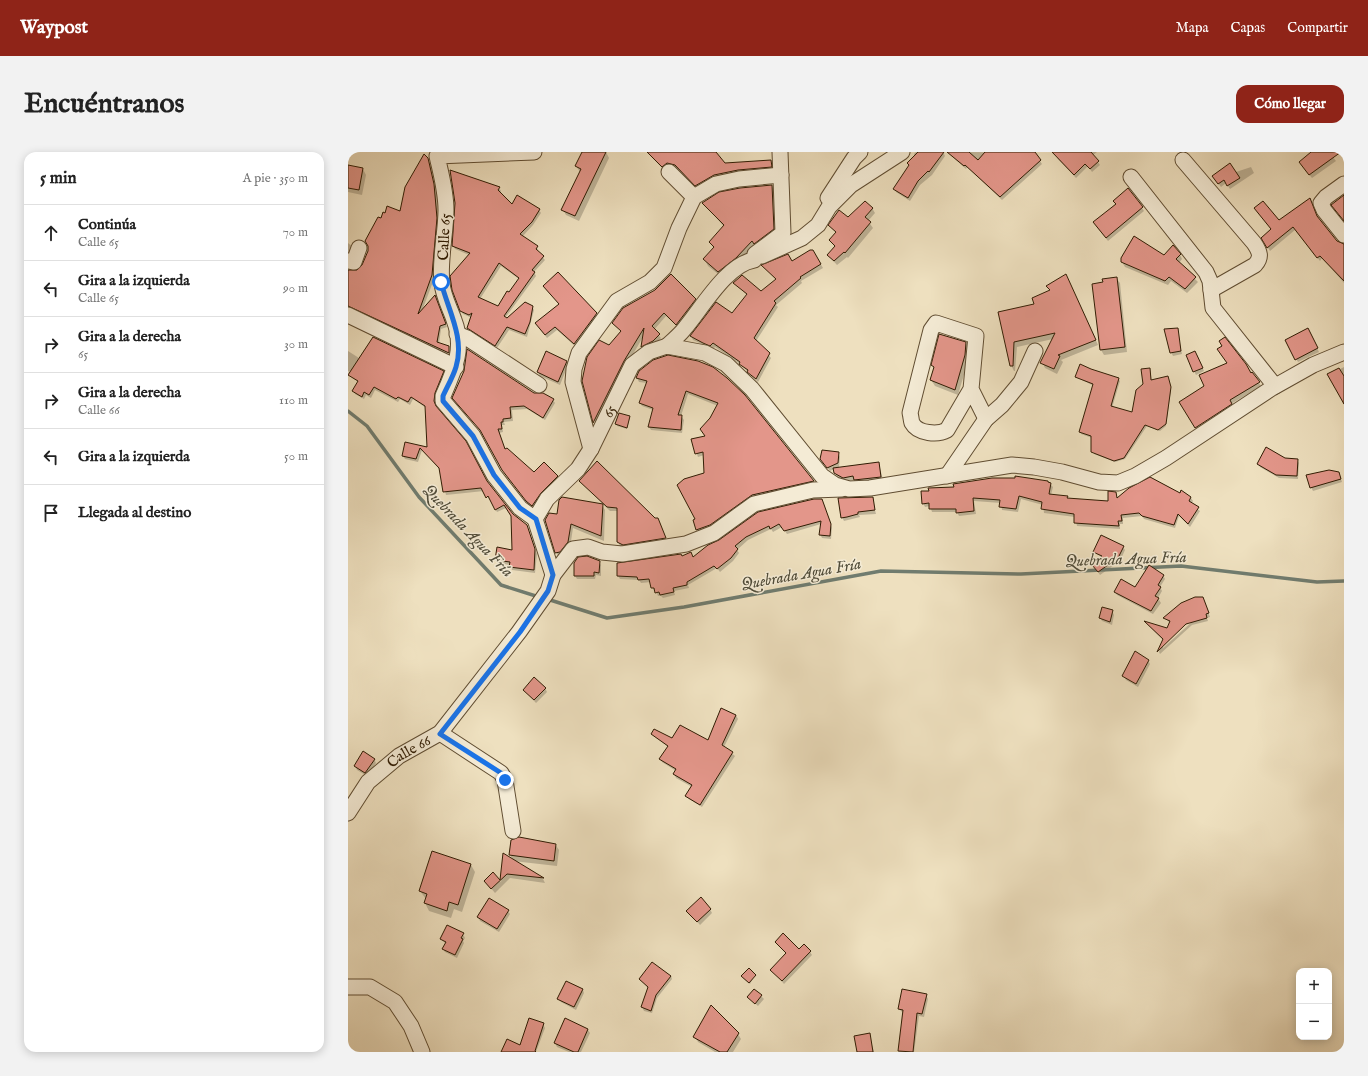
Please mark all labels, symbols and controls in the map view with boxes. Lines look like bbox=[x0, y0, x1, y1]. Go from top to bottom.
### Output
text: Waypost bbox=[20, 16, 88, 40]
text: Mapa bbox=[1176, 19, 1209, 37]
text: Capas bbox=[1231, 19, 1265, 37]
text: Compartir bbox=[1287, 19, 1348, 37]
button: Cómo llegar bbox=[1236, 85, 1344, 123]
text: Encuéntranos bbox=[24, 87, 184, 122]
text: 5 min bbox=[40, 168, 77, 189]
text: A pie · 350 m bbox=[243, 170, 308, 187]
street label: Calle 65 bbox=[434, 212, 455, 261]
text: Continúa bbox=[78, 215, 136, 234]
icon: ahead bbox=[40, 222, 62, 244]
text: 70 m bbox=[283, 224, 308, 241]
text: Calle 65 bbox=[78, 234, 119, 251]
text: Gira a la izquierda bbox=[78, 271, 190, 290]
route start bbox=[432, 273, 450, 291]
icon: left bbox=[40, 278, 62, 300]
text: 90 m bbox=[283, 280, 308, 297]
text: Calle 65 bbox=[78, 290, 119, 307]
text: Gira a la derecha bbox=[78, 327, 181, 346]
icon: right bbox=[40, 334, 62, 356]
text: 30 m bbox=[284, 336, 308, 353]
text: 65 bbox=[78, 346, 88, 363]
text: Gira a la derecha bbox=[78, 383, 181, 402]
icon: right bbox=[40, 390, 62, 412]
text: 110 m bbox=[279, 392, 308, 409]
text: Calle 66 bbox=[78, 402, 120, 419]
street label: 65 bbox=[599, 402, 621, 421]
icon: left bbox=[40, 446, 62, 468]
text: Gira a la izquierda bbox=[78, 447, 190, 466]
text: 50 m bbox=[284, 448, 308, 465]
water label: Quebrada Agua Fría bbox=[418, 481, 517, 582]
icon: arrive bbox=[40, 502, 62, 524]
text: Llegada al destino bbox=[78, 503, 191, 522]
water label: Quebrada Agua Fría bbox=[1065, 548, 1187, 572]
water label: Quebrada Agua Fría bbox=[740, 555, 863, 595]
street label: Calle 66 bbox=[383, 731, 435, 772]
route end bbox=[496, 771, 514, 789]
map controls bbox=[1296, 968, 1332, 1040]
button: + bbox=[1296, 968, 1332, 1004]
button: − bbox=[1296, 1004, 1332, 1040]

